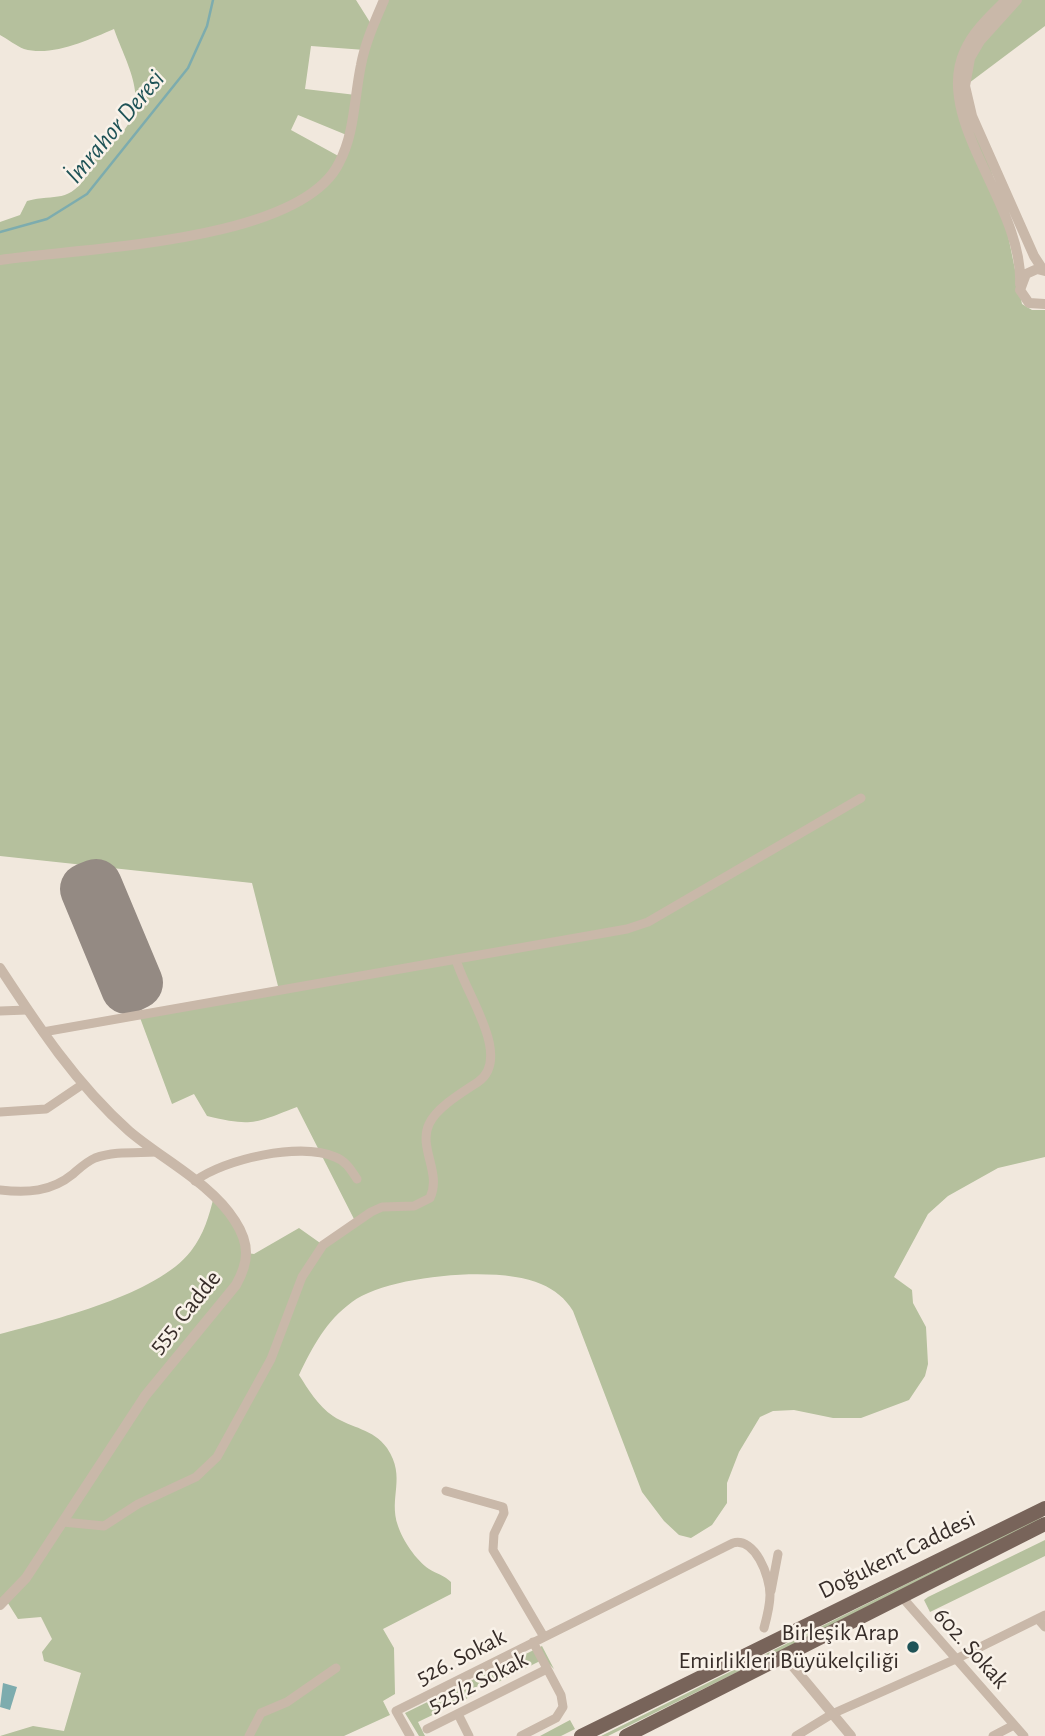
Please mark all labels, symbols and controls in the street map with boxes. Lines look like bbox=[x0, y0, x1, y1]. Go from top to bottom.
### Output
water label: İmrahor Deresi bbox=[59, 64, 171, 190]
street label: 555. Cadde bbox=[143, 1264, 227, 1360]
street label: Doğukent Caddesi bbox=[814, 1505, 980, 1605]
street label: 602. Sokak bbox=[927, 1601, 1015, 1695]
place label: Birleşik Arap Emirlikleri Büyükelçiliği bbox=[679, 1619, 899, 1675]
street label: 526. Sokak bbox=[411, 1622, 511, 1692]
marker: Birleşik Arap Emirlikleri Büyükelçiliği bbox=[905, 1639, 921, 1655]
street label: 525/2 Sokak bbox=[423, 1645, 533, 1719]

